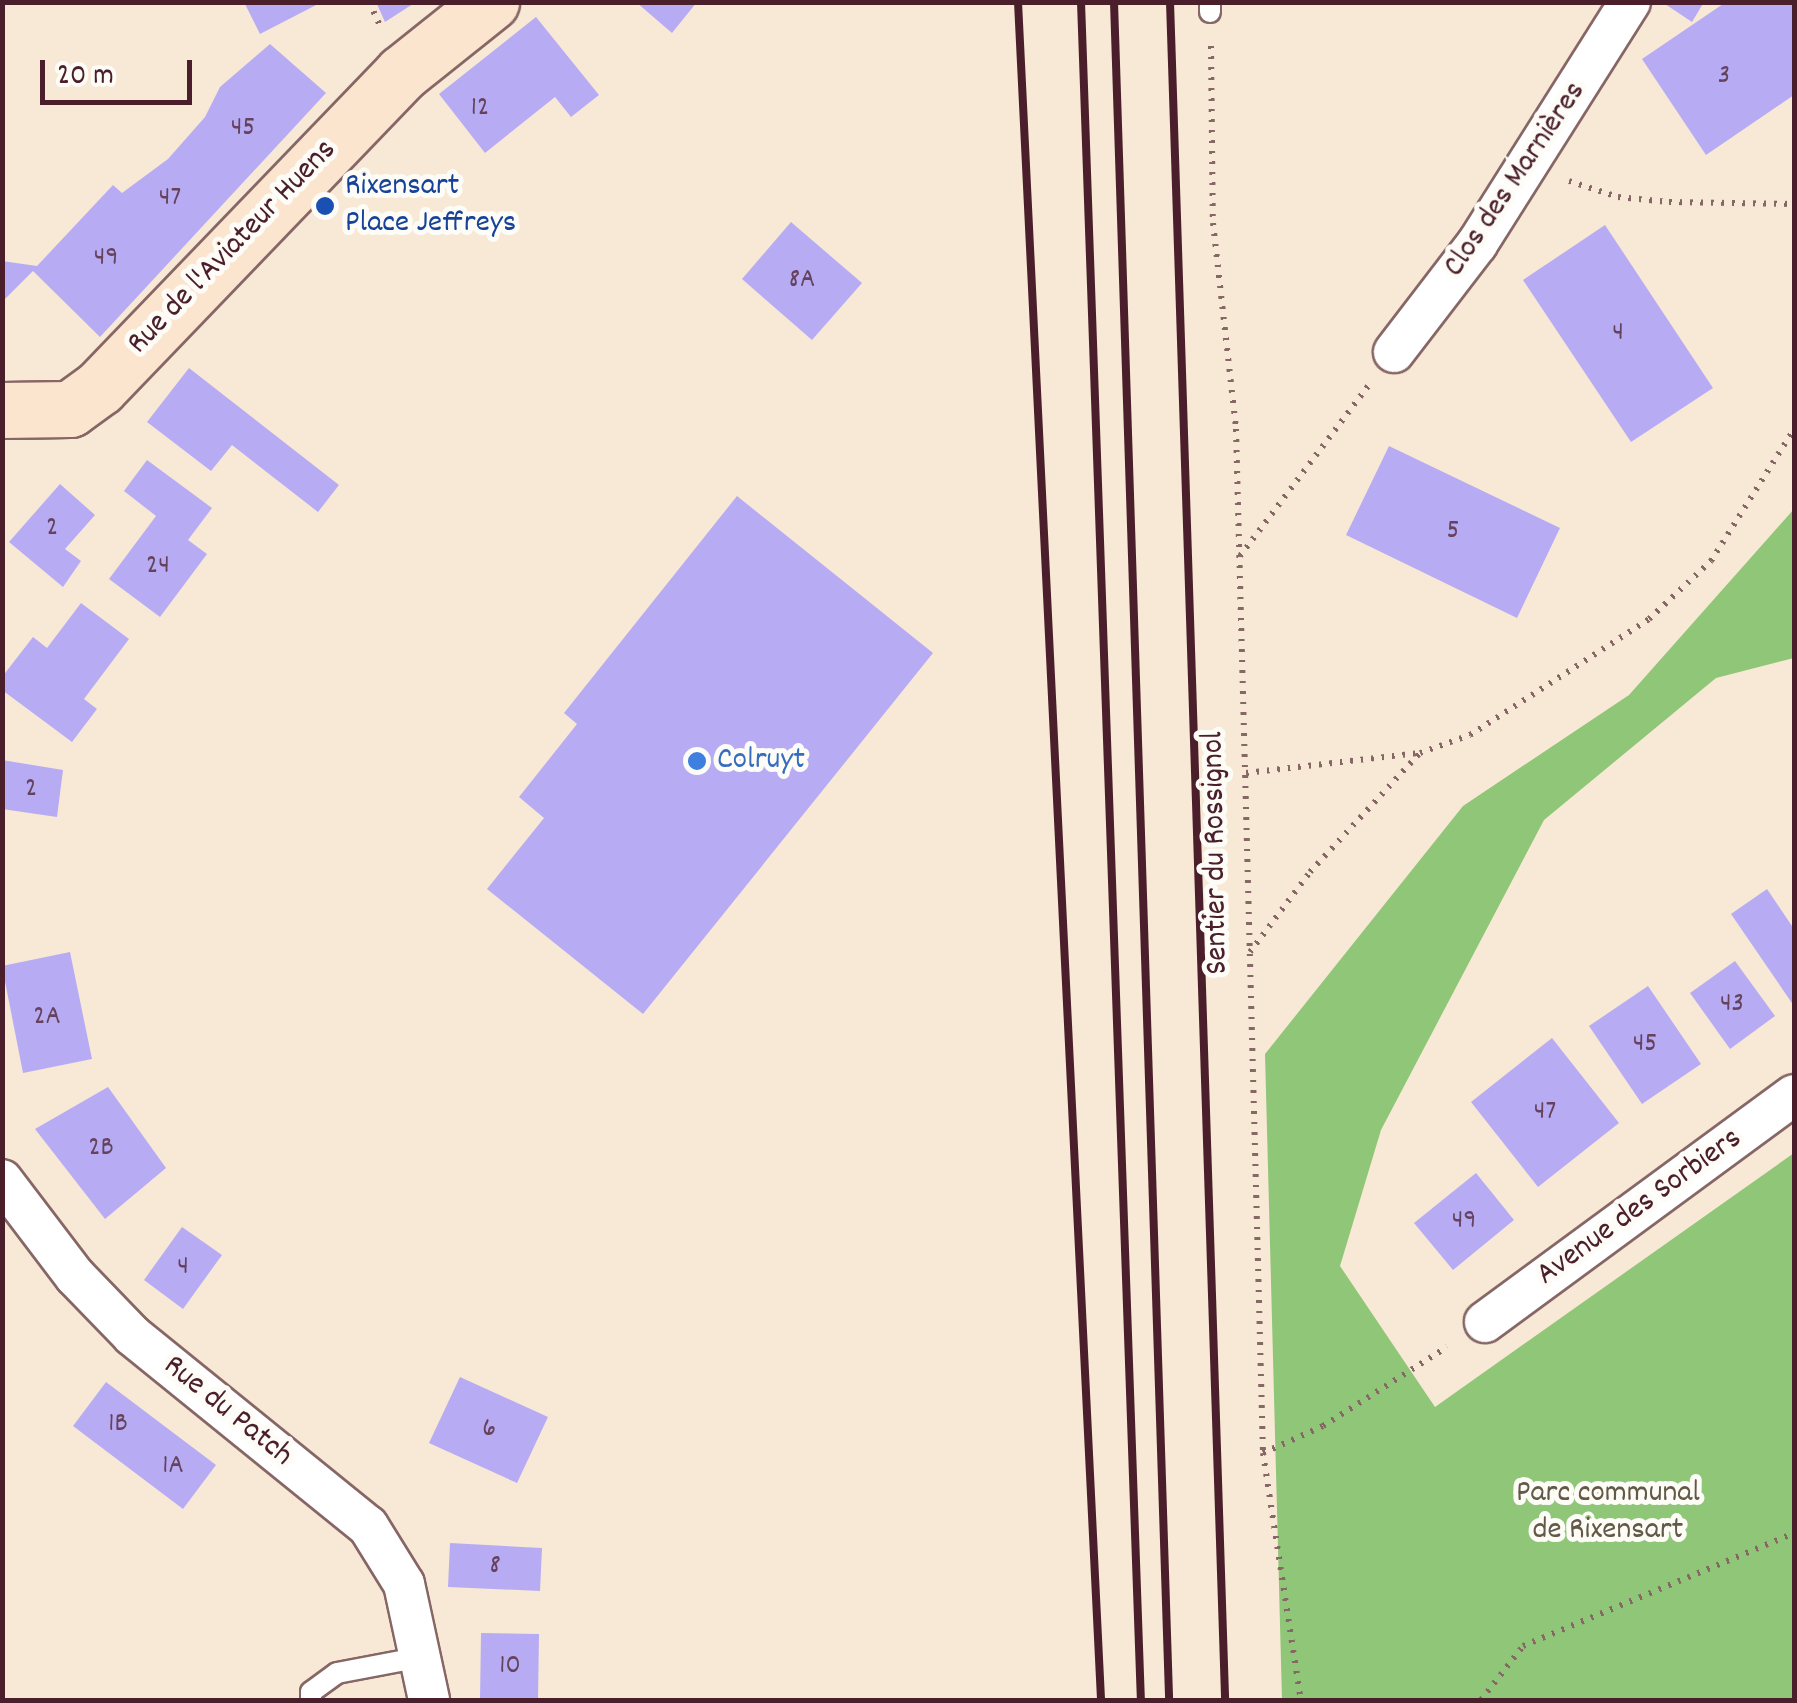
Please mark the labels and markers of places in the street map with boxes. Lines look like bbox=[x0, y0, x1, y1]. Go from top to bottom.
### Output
place label: Rixensart Place Jeffreys bbox=[345, 169, 516, 244]
marker: Rixensart Place Jeffreys bbox=[314, 195, 336, 217]
place label: Colruyt bbox=[717, 742, 805, 780]
marker: Colruyt bbox=[686, 750, 708, 772]

